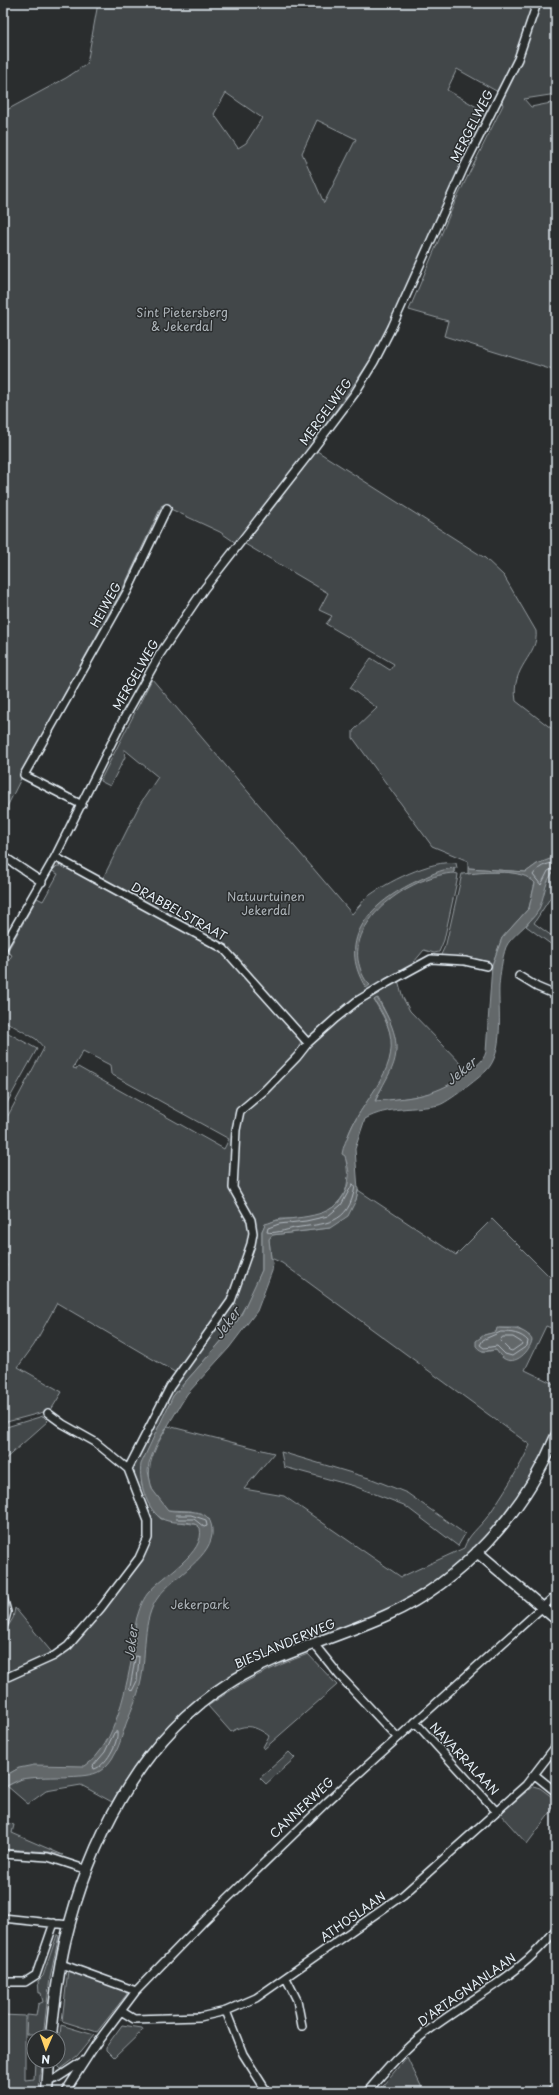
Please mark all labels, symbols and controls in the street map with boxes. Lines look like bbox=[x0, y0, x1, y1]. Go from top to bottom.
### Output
street label: MERGELWEG bbox=[445, 86, 497, 165]
park label: Sint Pietersberg & Jekerdal bbox=[136, 303, 228, 335]
street label: MERGELWEG bbox=[295, 374, 356, 449]
street label: HEIWEG bbox=[85, 578, 125, 631]
street label: MERGELWEG bbox=[108, 636, 163, 713]
street label: DRABBELSTRAAT bbox=[128, 877, 231, 945]
park label: Natuurtuinen Jekerdal bbox=[227, 887, 305, 919]
water label: Jeker bbox=[441, 1051, 482, 1089]
water label: Jeker bbox=[209, 1301, 246, 1342]
park label: Jekerpark bbox=[170, 1595, 230, 1613]
street label: BIESLANDERWEG bbox=[231, 1614, 338, 1672]
water label: Jeker bbox=[119, 1622, 142, 1661]
street label: NAVARRALAAN bbox=[426, 1718, 503, 1799]
street label: CANNERWEG bbox=[265, 1773, 338, 1842]
street label: ATHOSLAAN bbox=[316, 1887, 389, 1945]
street label: D'ARTAGNANLAAN bbox=[414, 1948, 519, 2030]
north arrow bbox=[26, 2029, 66, 2069]
text: N bbox=[41, 2051, 50, 2068]

